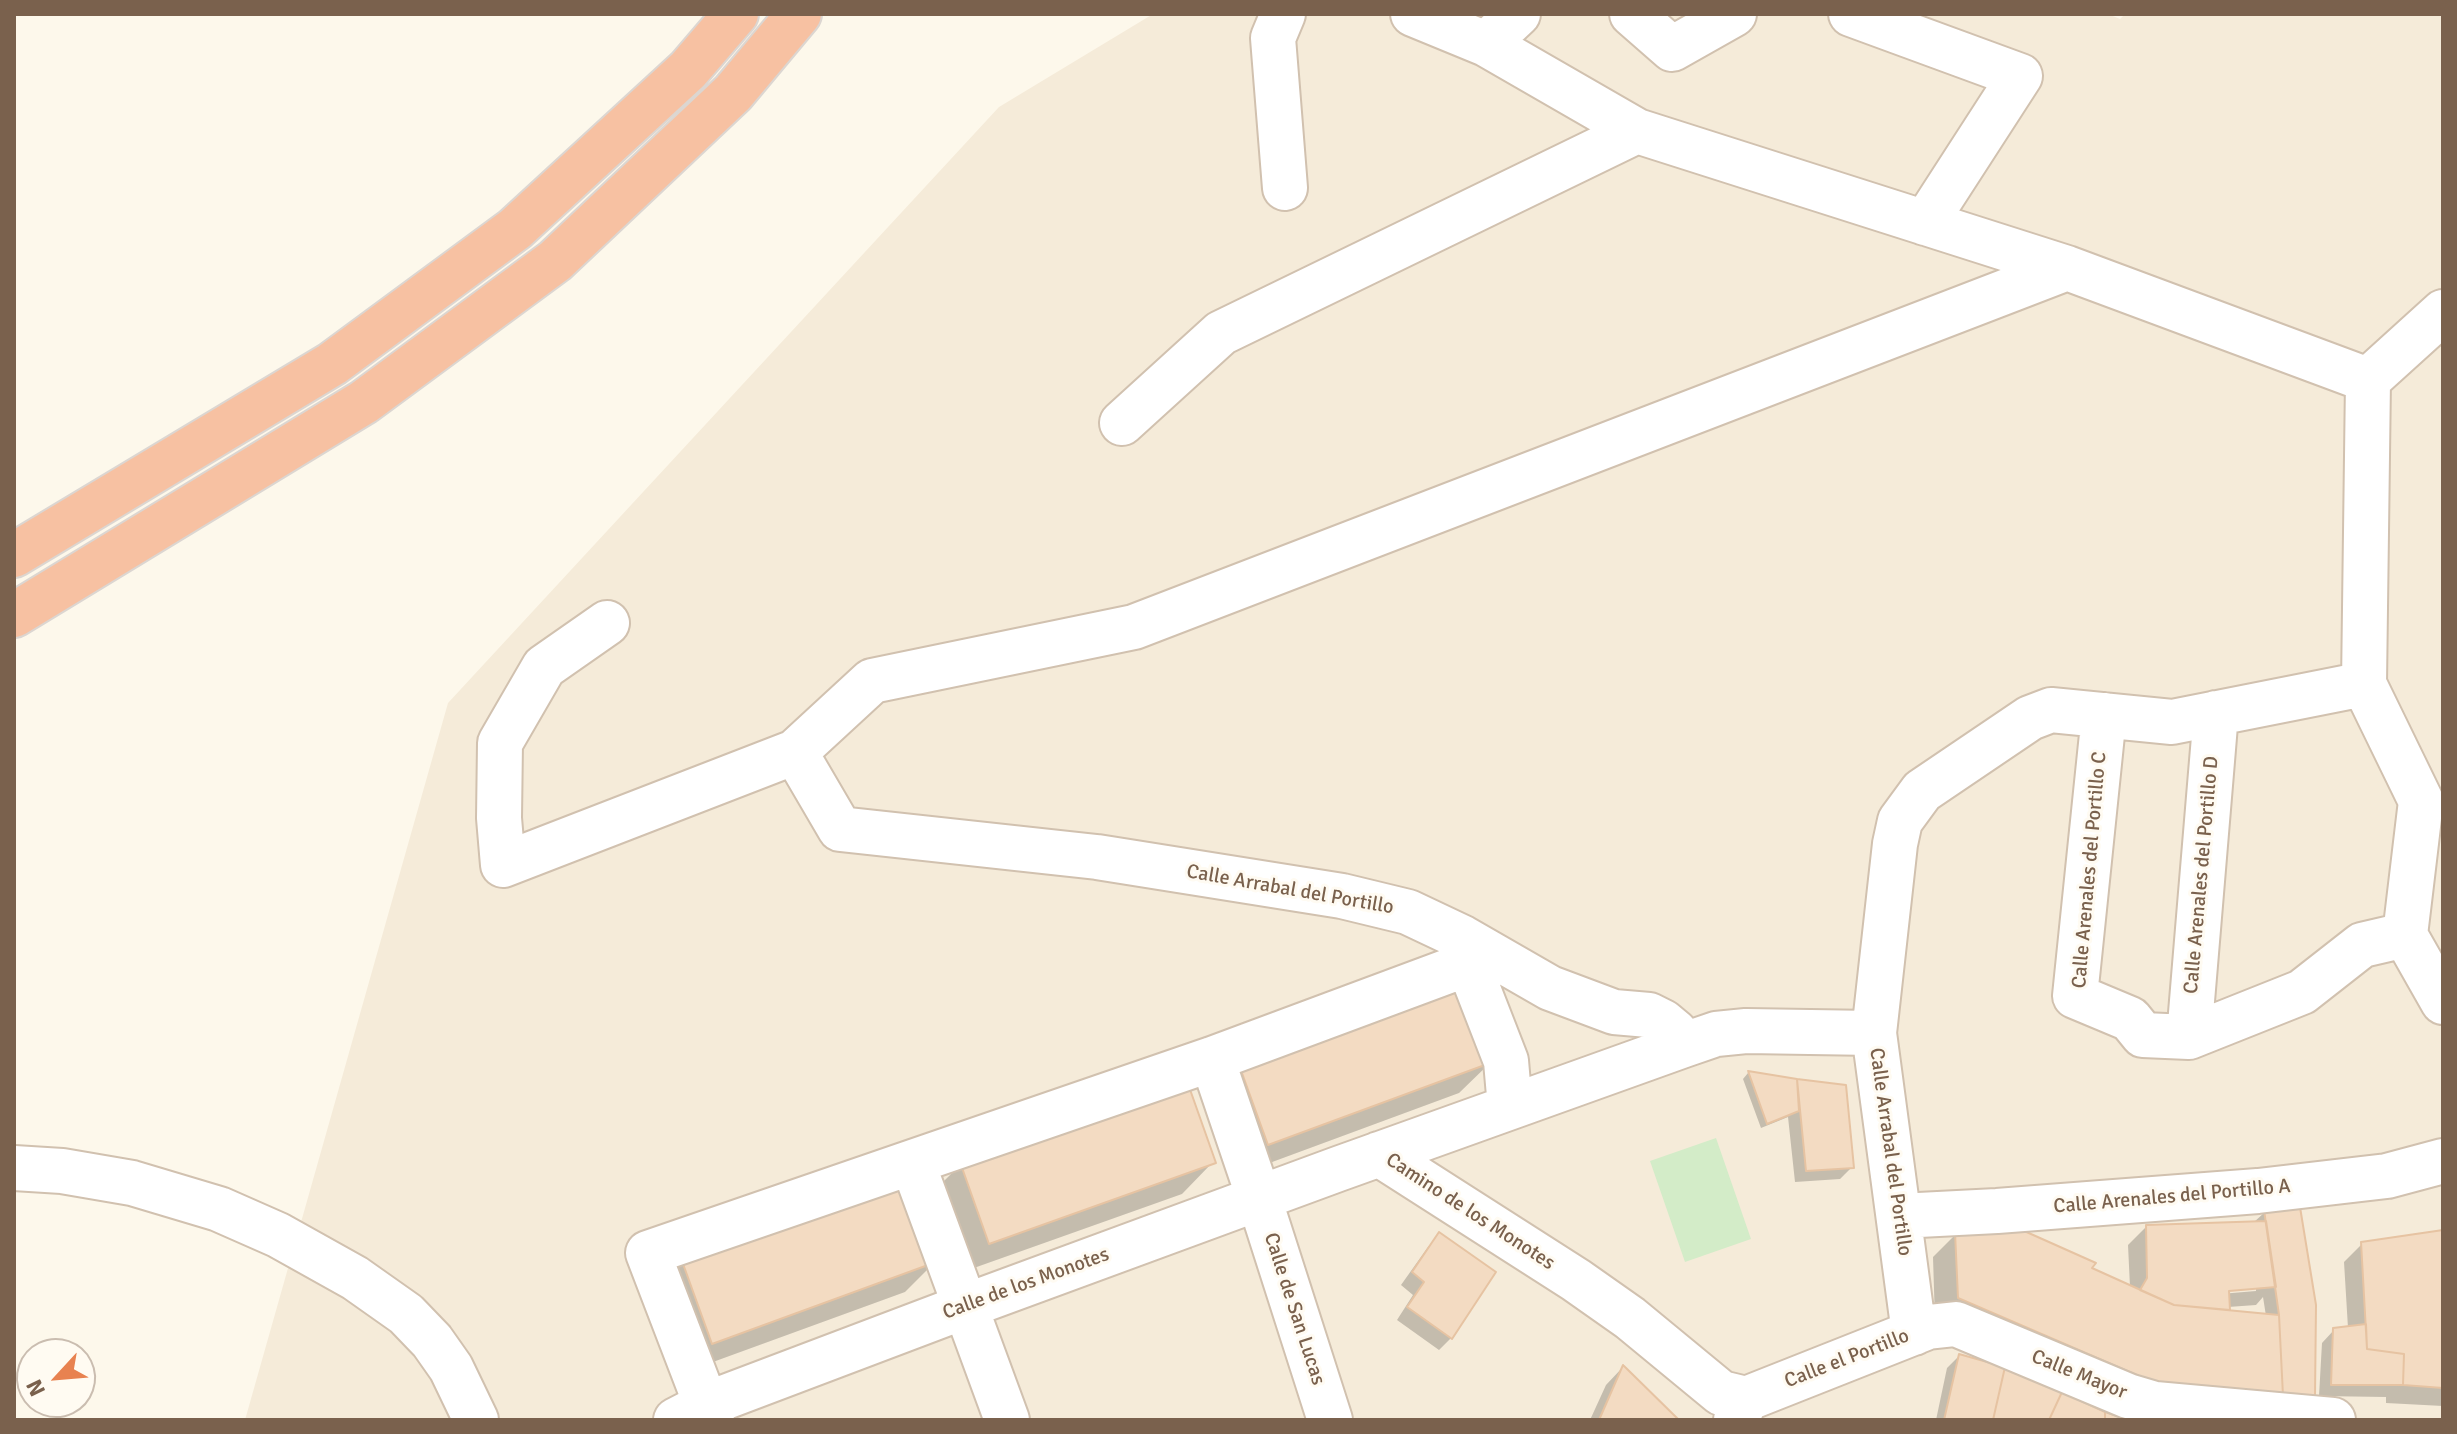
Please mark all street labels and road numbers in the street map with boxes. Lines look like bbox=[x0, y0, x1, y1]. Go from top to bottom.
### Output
street label: Calle Arenales del Portillo C bbox=[2068, 751, 2112, 989]
street label: Calle Arenales del Portillo D bbox=[2180, 755, 2224, 995]
street label: Calle Arrabal del Portillo bbox=[1185, 860, 1395, 920]
street label: Calle Arrabal del Portillo bbox=[1864, 1046, 1916, 1258]
street label: Camino de los Monotes bbox=[1381, 1148, 1559, 1276]
street label: Calle Arenales del Portillo A bbox=[2053, 1175, 2291, 1219]
street label: Calle de San Lucas bbox=[1258, 1230, 1330, 1388]
street label: Calle de los Monotes bbox=[940, 1243, 1112, 1325]
street label: Calle el Portillo bbox=[1781, 1324, 1913, 1394]
street label: Calle Mayor bbox=[2028, 1345, 2130, 1405]

